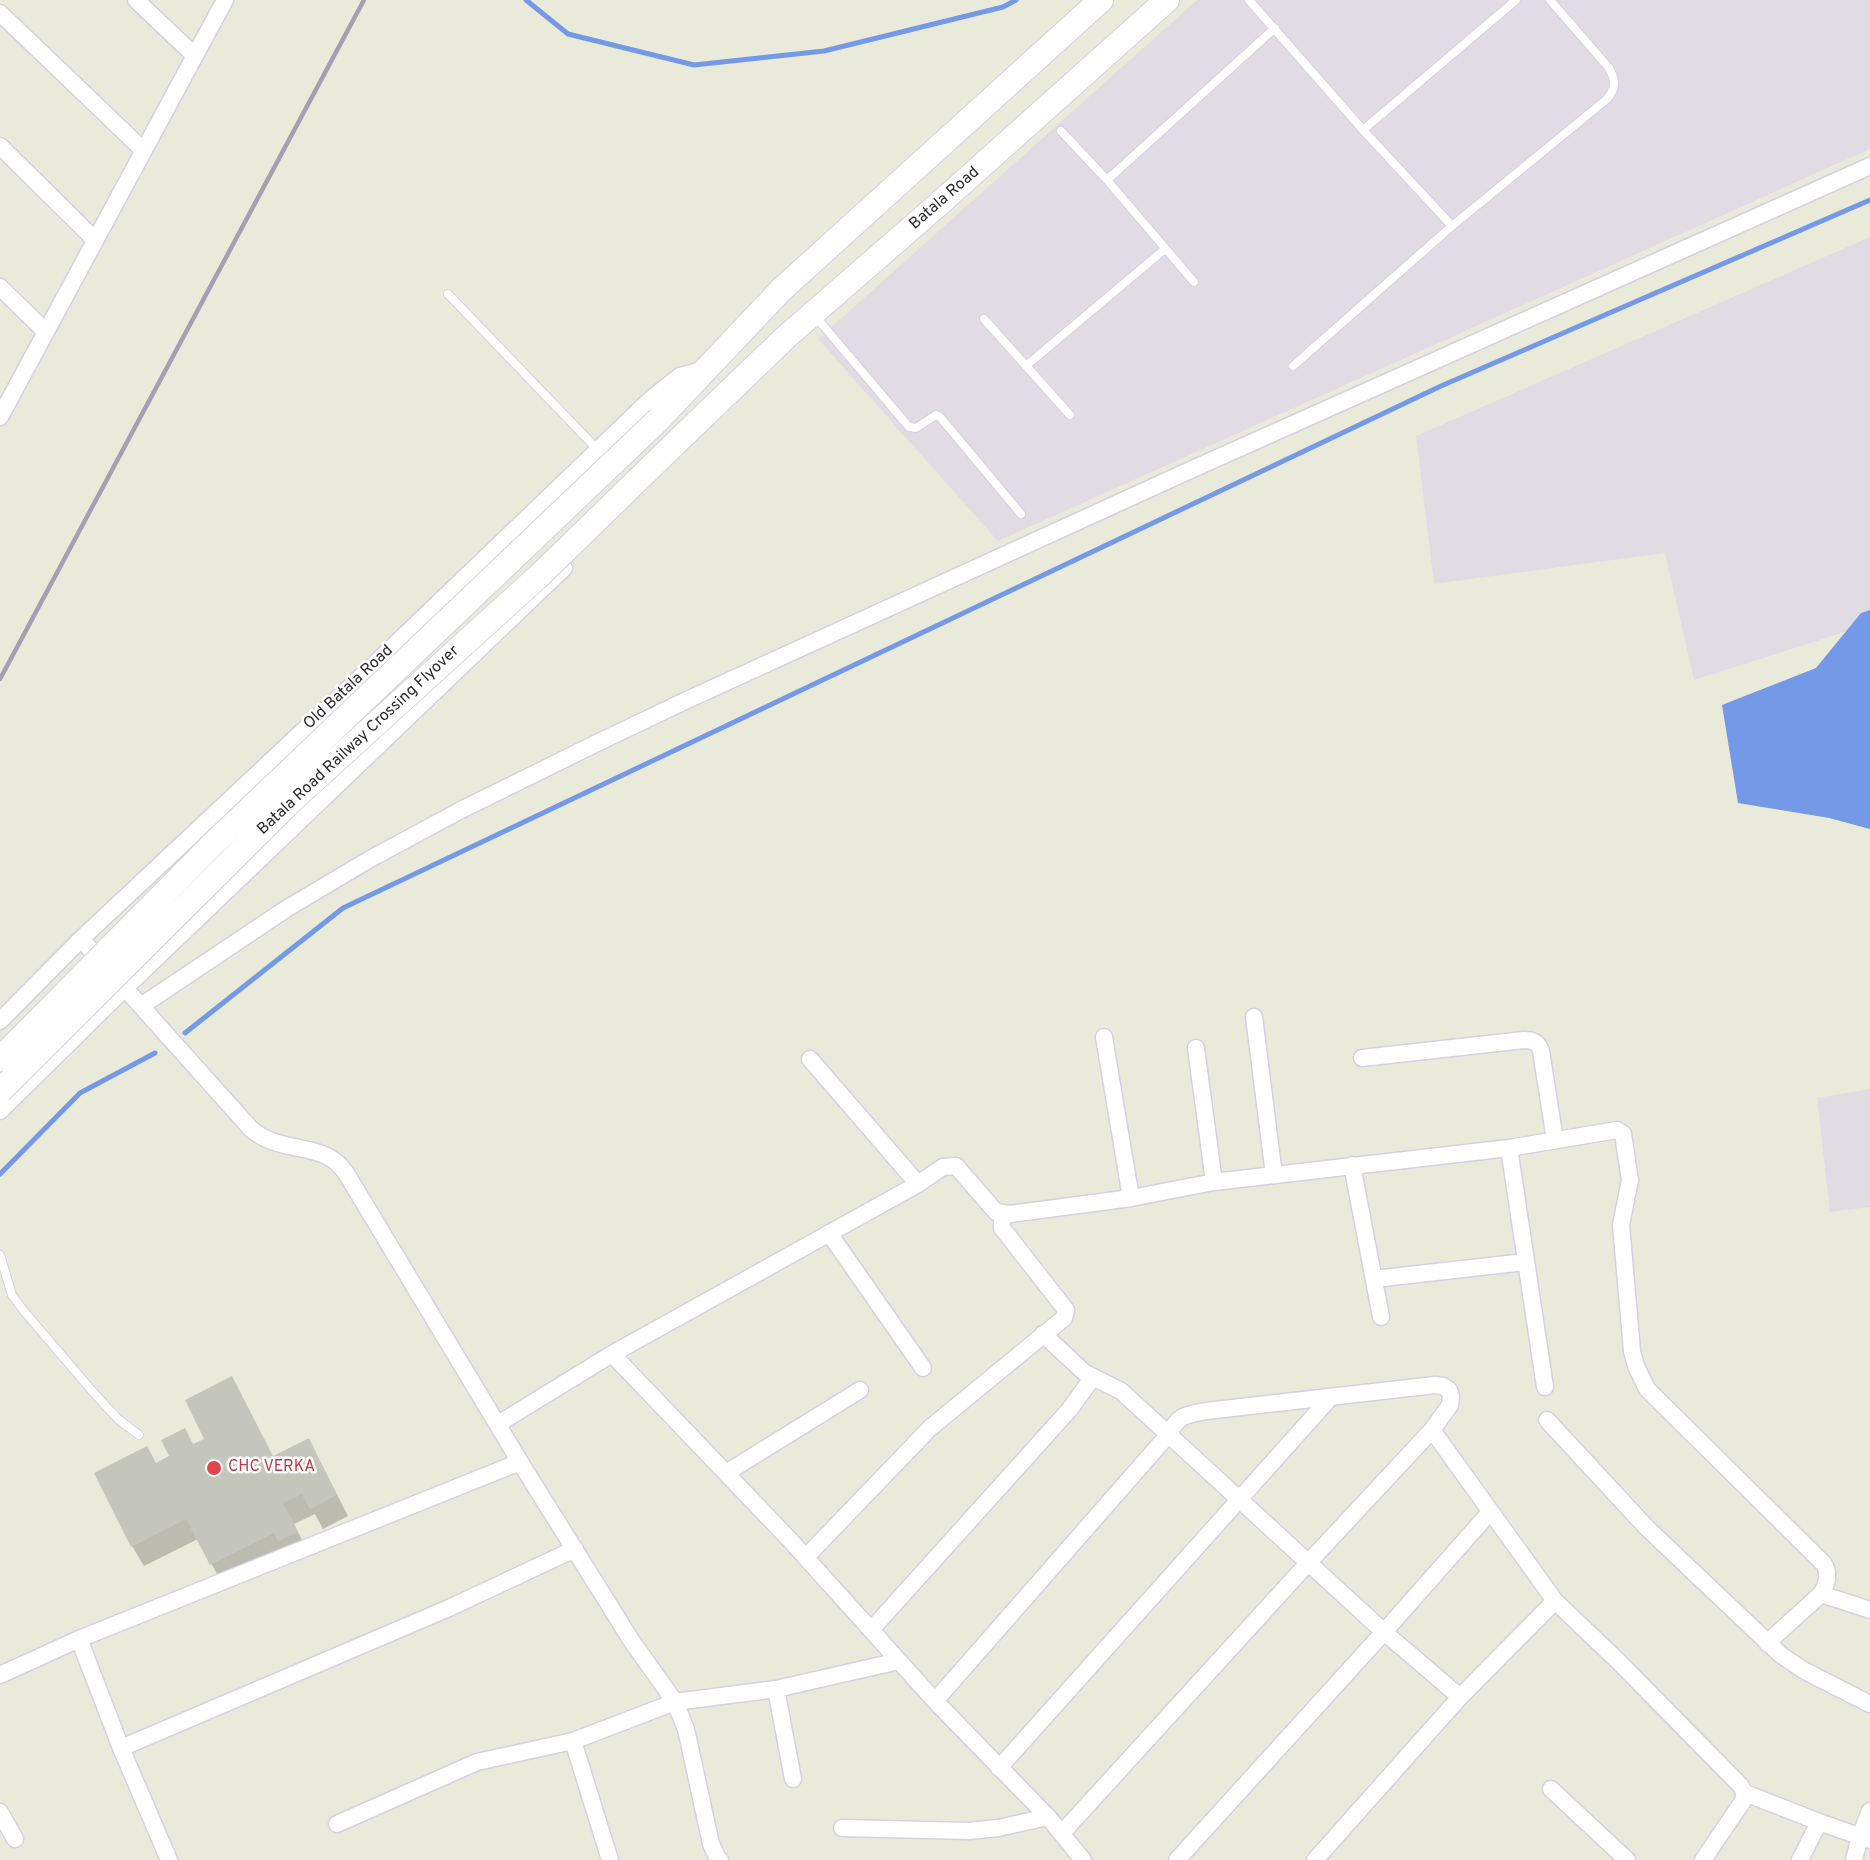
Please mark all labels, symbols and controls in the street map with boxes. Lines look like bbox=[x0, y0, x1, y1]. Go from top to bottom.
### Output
street label: Batala Road bbox=[906, 163, 984, 235]
street label: Batala Road Railway Crossing Flyover bbox=[254, 642, 464, 840]
street label: Old Batala Road bbox=[300, 642, 398, 734]
place label: CHC VERKA bbox=[228, 1458, 315, 1478]
marker: CHC VERKA bbox=[205, 1459, 223, 1477]

